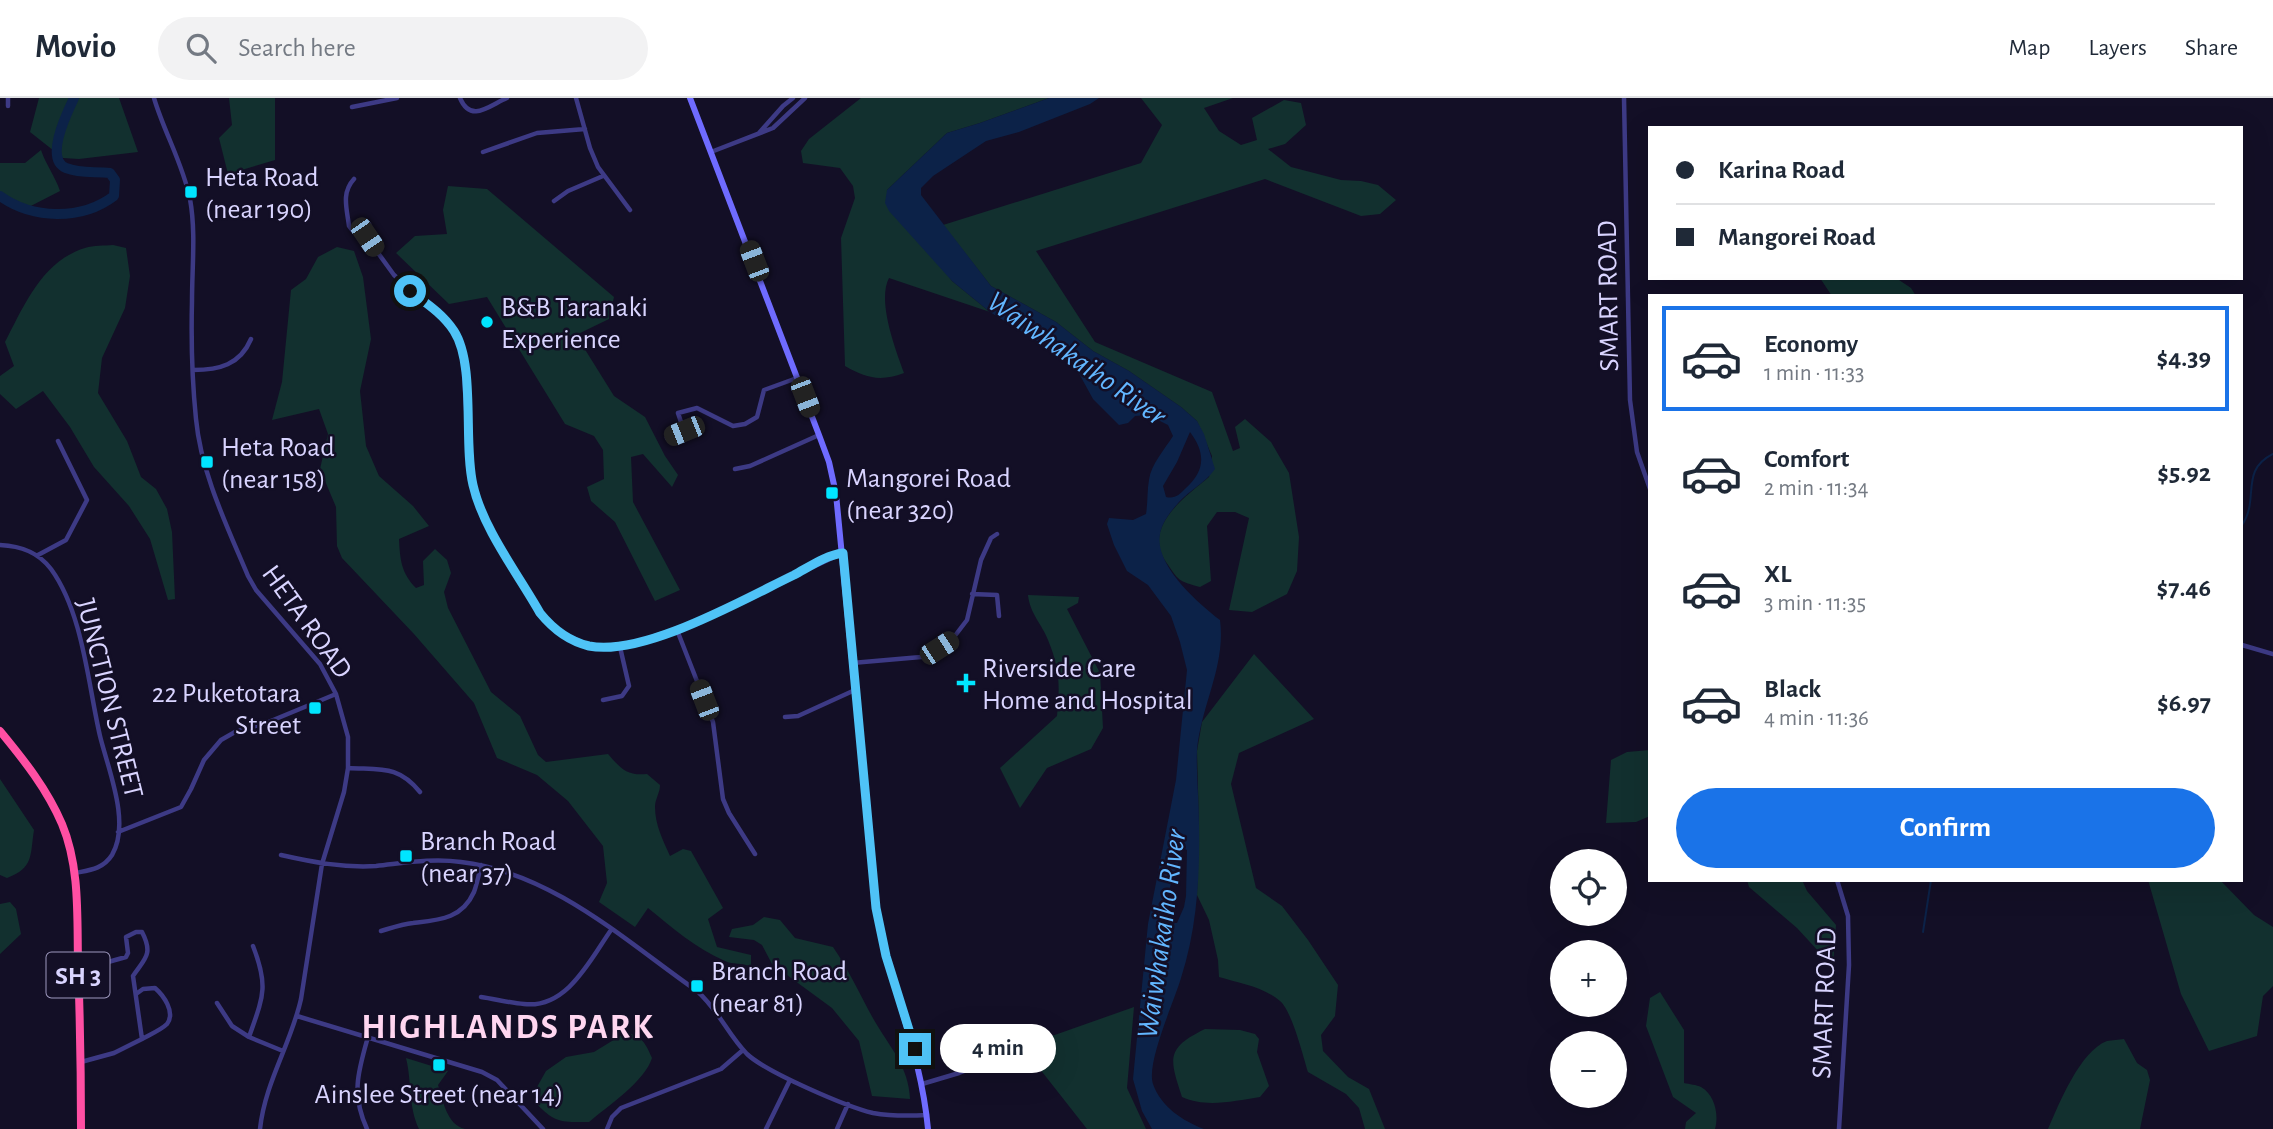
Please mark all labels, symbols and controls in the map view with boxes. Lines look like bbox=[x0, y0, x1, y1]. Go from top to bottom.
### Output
search box bbox=[158, 17, 648, 80]
icon: search bbox=[182, 29, 220, 67]
text: Movio bbox=[35, 31, 116, 64]
text: Search here bbox=[238, 35, 356, 61]
text: Map bbox=[2008, 36, 2050, 60]
text: Layers bbox=[2088, 36, 2147, 60]
text: Share bbox=[2185, 36, 2238, 60]
text: Karina Road bbox=[1718, 157, 1845, 183]
place label: Heta Road (near 190) bbox=[205, 164, 319, 224]
marker: Heta Road (near 190) bbox=[183, 184, 199, 200]
car bbox=[347, 214, 388, 260]
street label: SMART ROAD bbox=[1594, 220, 1624, 372]
text: Mangorei Road bbox=[1718, 224, 1876, 250]
car bbox=[737, 238, 772, 284]
route start bbox=[394, 275, 426, 307]
water label: Waiwhakaiho River bbox=[982, 286, 1172, 432]
place label: B&B Taranaki Experience bbox=[501, 294, 648, 354]
marker: B&B Taranaki Experience bbox=[479, 314, 495, 330]
icon: car bbox=[1680, 327, 1743, 390]
text: Economy bbox=[1764, 331, 1858, 357]
text: $4.39 bbox=[2157, 345, 2211, 371]
text: 1 min · 11:33 bbox=[1764, 362, 1864, 385]
car bbox=[788, 374, 823, 420]
car bbox=[661, 413, 708, 449]
place label: Heta Road (near 158) bbox=[221, 434, 335, 494]
icon: car bbox=[1680, 442, 1743, 505]
text: Comfort bbox=[1764, 446, 1849, 472]
marker: Heta Road (near 158) bbox=[199, 454, 215, 470]
text: $5.92 bbox=[2157, 460, 2211, 486]
place label: Mangorei Road (near 320) bbox=[846, 465, 1011, 525]
text: 2 min · 11:34 bbox=[1764, 477, 1869, 500]
marker: Mangorei Road (near 320) bbox=[824, 485, 840, 501]
icon: car bbox=[1680, 557, 1743, 620]
street label: HETA ROAD bbox=[256, 560, 357, 684]
text: XL bbox=[1764, 561, 1791, 587]
text: $7.46 bbox=[2156, 575, 2211, 601]
text: 3 min · 11:35 bbox=[1764, 592, 1866, 615]
street label: JUNCTION STREET bbox=[71, 596, 147, 801]
car bbox=[916, 628, 963, 668]
place label: Riverside Care Home and Hospital bbox=[982, 655, 1193, 715]
icon: car bbox=[1680, 672, 1743, 735]
marker: Riverside Care Home and Hospital bbox=[956, 673, 976, 693]
text: Black bbox=[1764, 676, 1821, 702]
car bbox=[687, 677, 722, 723]
place label: 22 Puketotara Street bbox=[152, 680, 301, 740]
text: $6.97 bbox=[2157, 690, 2211, 716]
marker: 22 Puketotara Street bbox=[307, 700, 323, 716]
text: 4 min · 11:36 bbox=[1764, 707, 1869, 730]
button: Confirm bbox=[1676, 788, 2215, 868]
water label: Waiwhakaiho River bbox=[1132, 827, 1192, 1041]
place label: Branch Road (near 37) bbox=[420, 828, 556, 888]
marker: Branch Road (near 37) bbox=[398, 848, 414, 864]
map controls bbox=[1550, 849, 1627, 1108]
button: locate bbox=[1550, 849, 1627, 926]
street label: SMART ROAD bbox=[1808, 927, 1842, 1079]
button: + bbox=[1550, 940, 1627, 1017]
road number: SH 3 bbox=[46, 953, 110, 998]
place label: Branch Road (near 81) bbox=[711, 958, 847, 1018]
marker: Branch Road (near 81) bbox=[689, 978, 705, 994]
district label: HIGHLANDS PARK bbox=[361, 1010, 655, 1045]
callout: 4 min bbox=[940, 1024, 1055, 1074]
button: − bbox=[1550, 1031, 1627, 1108]
route end bbox=[899, 1033, 931, 1065]
text: 4 min bbox=[972, 1037, 1024, 1060]
marker: Ainslee Street (near 14) bbox=[431, 1057, 447, 1073]
place label: Ainslee Street (near 14) bbox=[314, 1081, 564, 1109]

